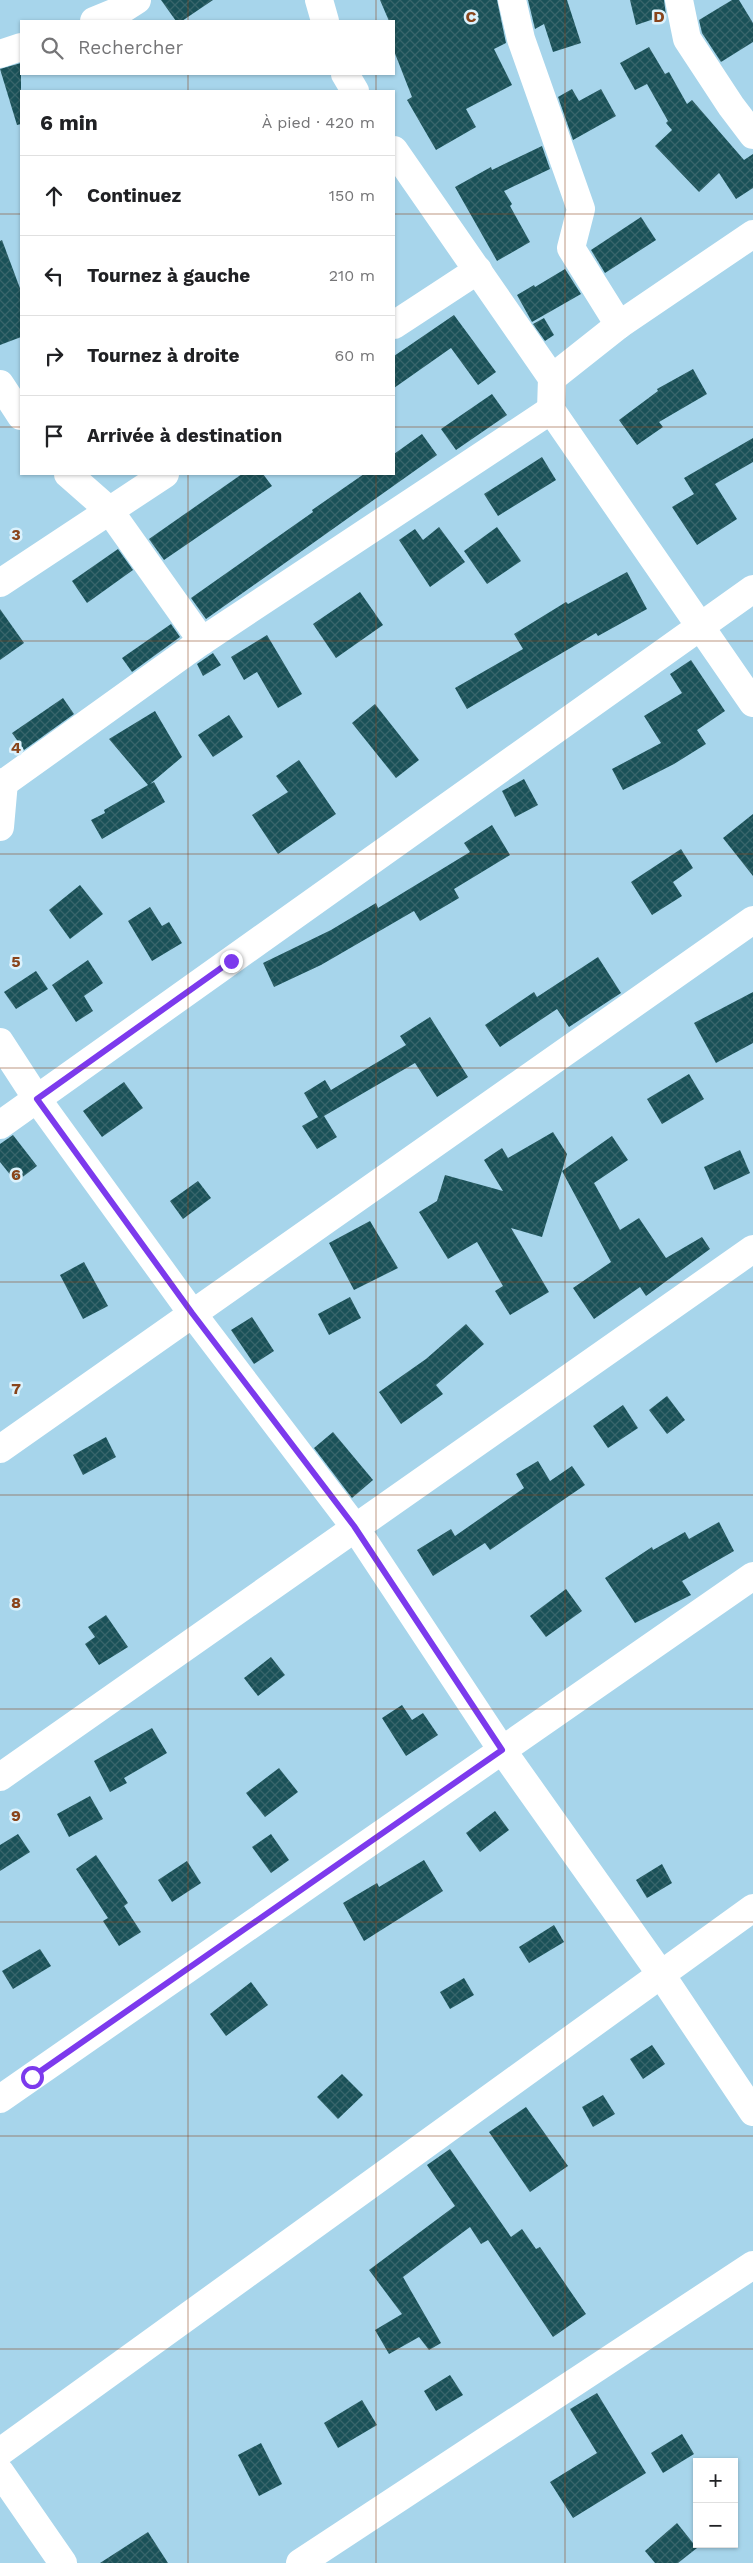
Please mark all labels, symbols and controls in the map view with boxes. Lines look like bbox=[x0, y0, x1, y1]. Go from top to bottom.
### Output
text: C bbox=[466, 7, 477, 26]
text: D bbox=[653, 7, 665, 26]
search box bbox=[20, 20, 395, 75]
icon: search bbox=[38, 34, 66, 62]
text: Rechercher bbox=[78, 36, 183, 59]
text: 6 min bbox=[40, 110, 98, 135]
text: À pied · 420 m bbox=[262, 113, 375, 132]
icon: ahead bbox=[40, 182, 68, 210]
text: Continuez bbox=[87, 184, 181, 207]
text: 150 m bbox=[329, 186, 375, 205]
icon: left bbox=[40, 262, 68, 290]
text: Tournez à gauche bbox=[87, 264, 250, 287]
text: 210 m bbox=[329, 266, 375, 285]
icon: right bbox=[40, 342, 68, 370]
text: Tournez à droite bbox=[87, 344, 239, 367]
text: 60 m bbox=[335, 346, 375, 365]
icon: arrive bbox=[40, 422, 68, 450]
text: Arrivée à destination bbox=[87, 424, 282, 447]
text: 3 bbox=[11, 525, 21, 544]
text: 4 bbox=[11, 738, 21, 757]
route end bbox=[220, 950, 243, 973]
text: 5 bbox=[11, 952, 21, 971]
text: 6 bbox=[11, 1165, 21, 1184]
text: 7 bbox=[11, 1379, 21, 1398]
text: 8 bbox=[11, 1593, 21, 1612]
text: 9 bbox=[11, 1806, 21, 1825]
route start bbox=[21, 2066, 44, 2089]
map controls bbox=[693, 2458, 738, 2548]
button: + bbox=[693, 2458, 738, 2503]
button: − bbox=[693, 2503, 738, 2548]

